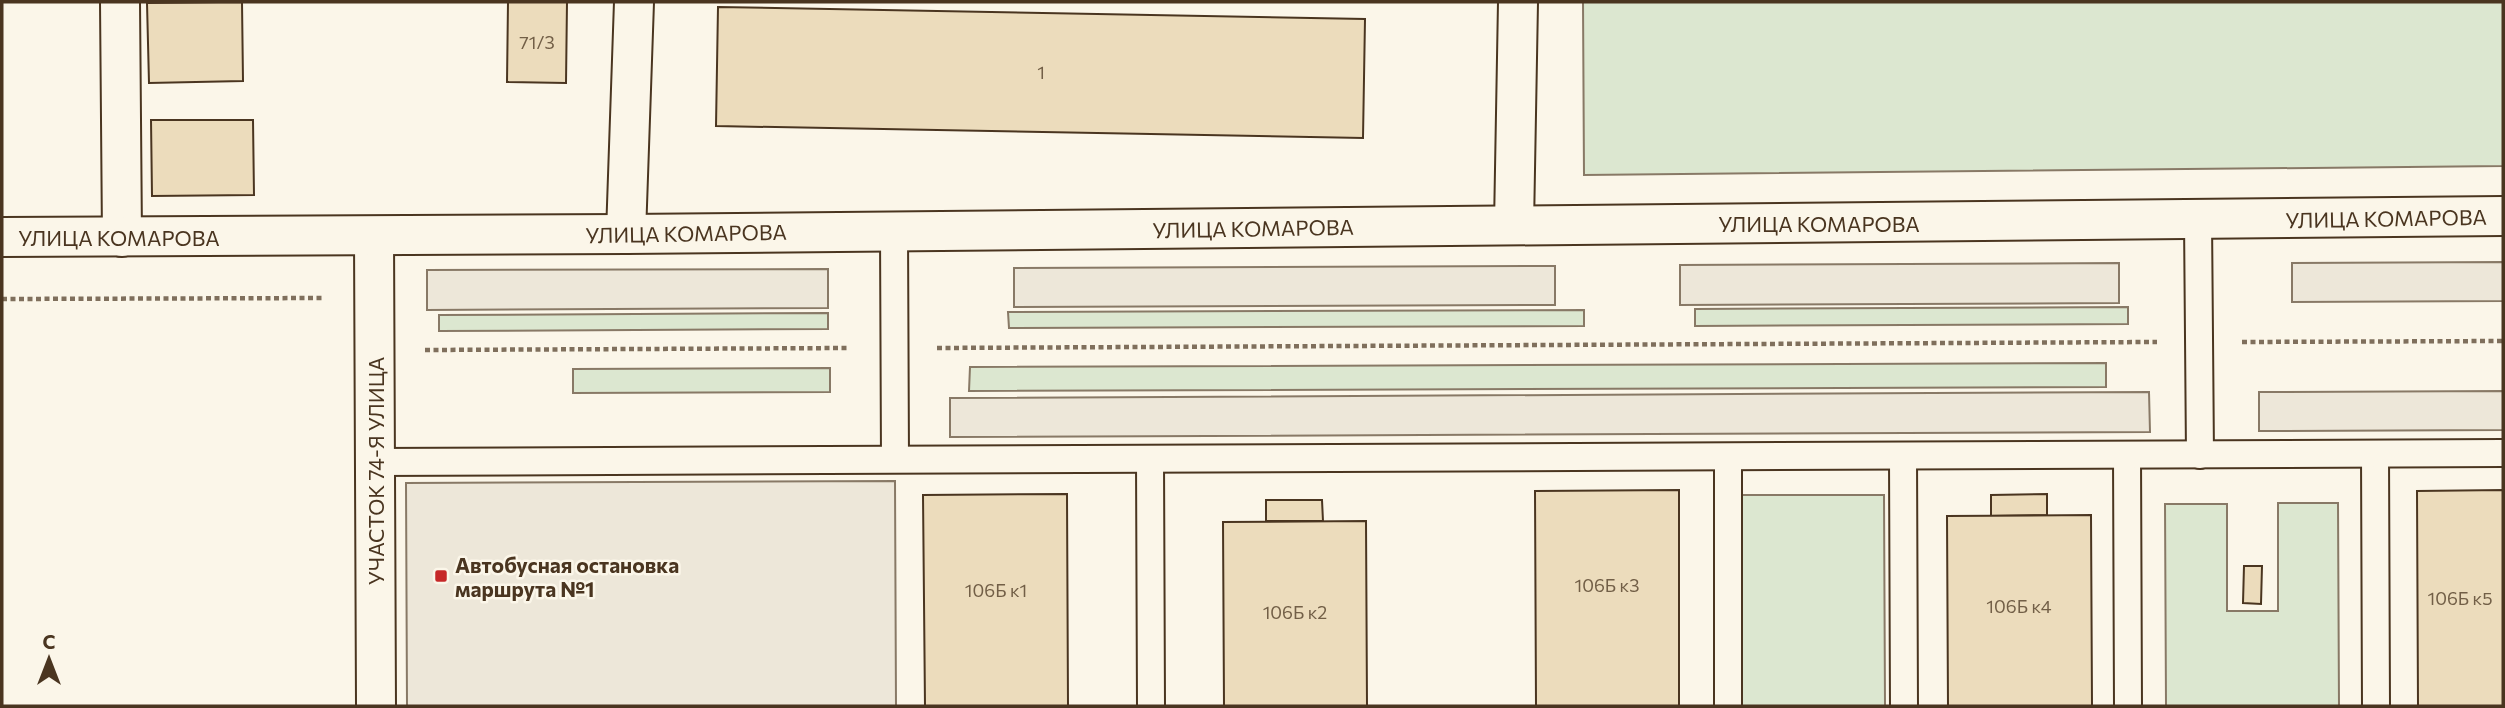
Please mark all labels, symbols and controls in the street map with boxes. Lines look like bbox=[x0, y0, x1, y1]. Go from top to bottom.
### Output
house number: 71/3 bbox=[519, 31, 555, 53]
house number: 1 bbox=[1037, 61, 1045, 83]
street label: УЛИЦА КОМАРОВА bbox=[2285, 204, 2487, 232]
street label: УЛИЦА КОМАРОВА bbox=[1718, 211, 1920, 236]
street label: УЛИЦА КОМАРОВА bbox=[1152, 214, 1354, 242]
street label: УЛИЦА КОМАРОВА bbox=[585, 219, 787, 247]
street label: УЛИЦА КОМАРОВА bbox=[18, 225, 220, 250]
street label: УЧАСТОК 74-Я УЛИЦА bbox=[363, 357, 388, 585]
place label: Автобусная остановка маршрута №1 bbox=[455, 552, 679, 601]
marker: Автобусная остановка маршрута №1 bbox=[433, 568, 449, 584]
house number: 106Б к3 bbox=[1575, 574, 1640, 596]
house number: 106Б к1 bbox=[965, 579, 1027, 601]
house number: 106Б к5 bbox=[2427, 587, 2493, 609]
house number: 106Б к4 bbox=[1986, 595, 2052, 617]
house number: 106Б к2 bbox=[1263, 601, 1327, 623]
north arrow bbox=[14, 624, 84, 694]
text: С bbox=[43, 630, 56, 653]

